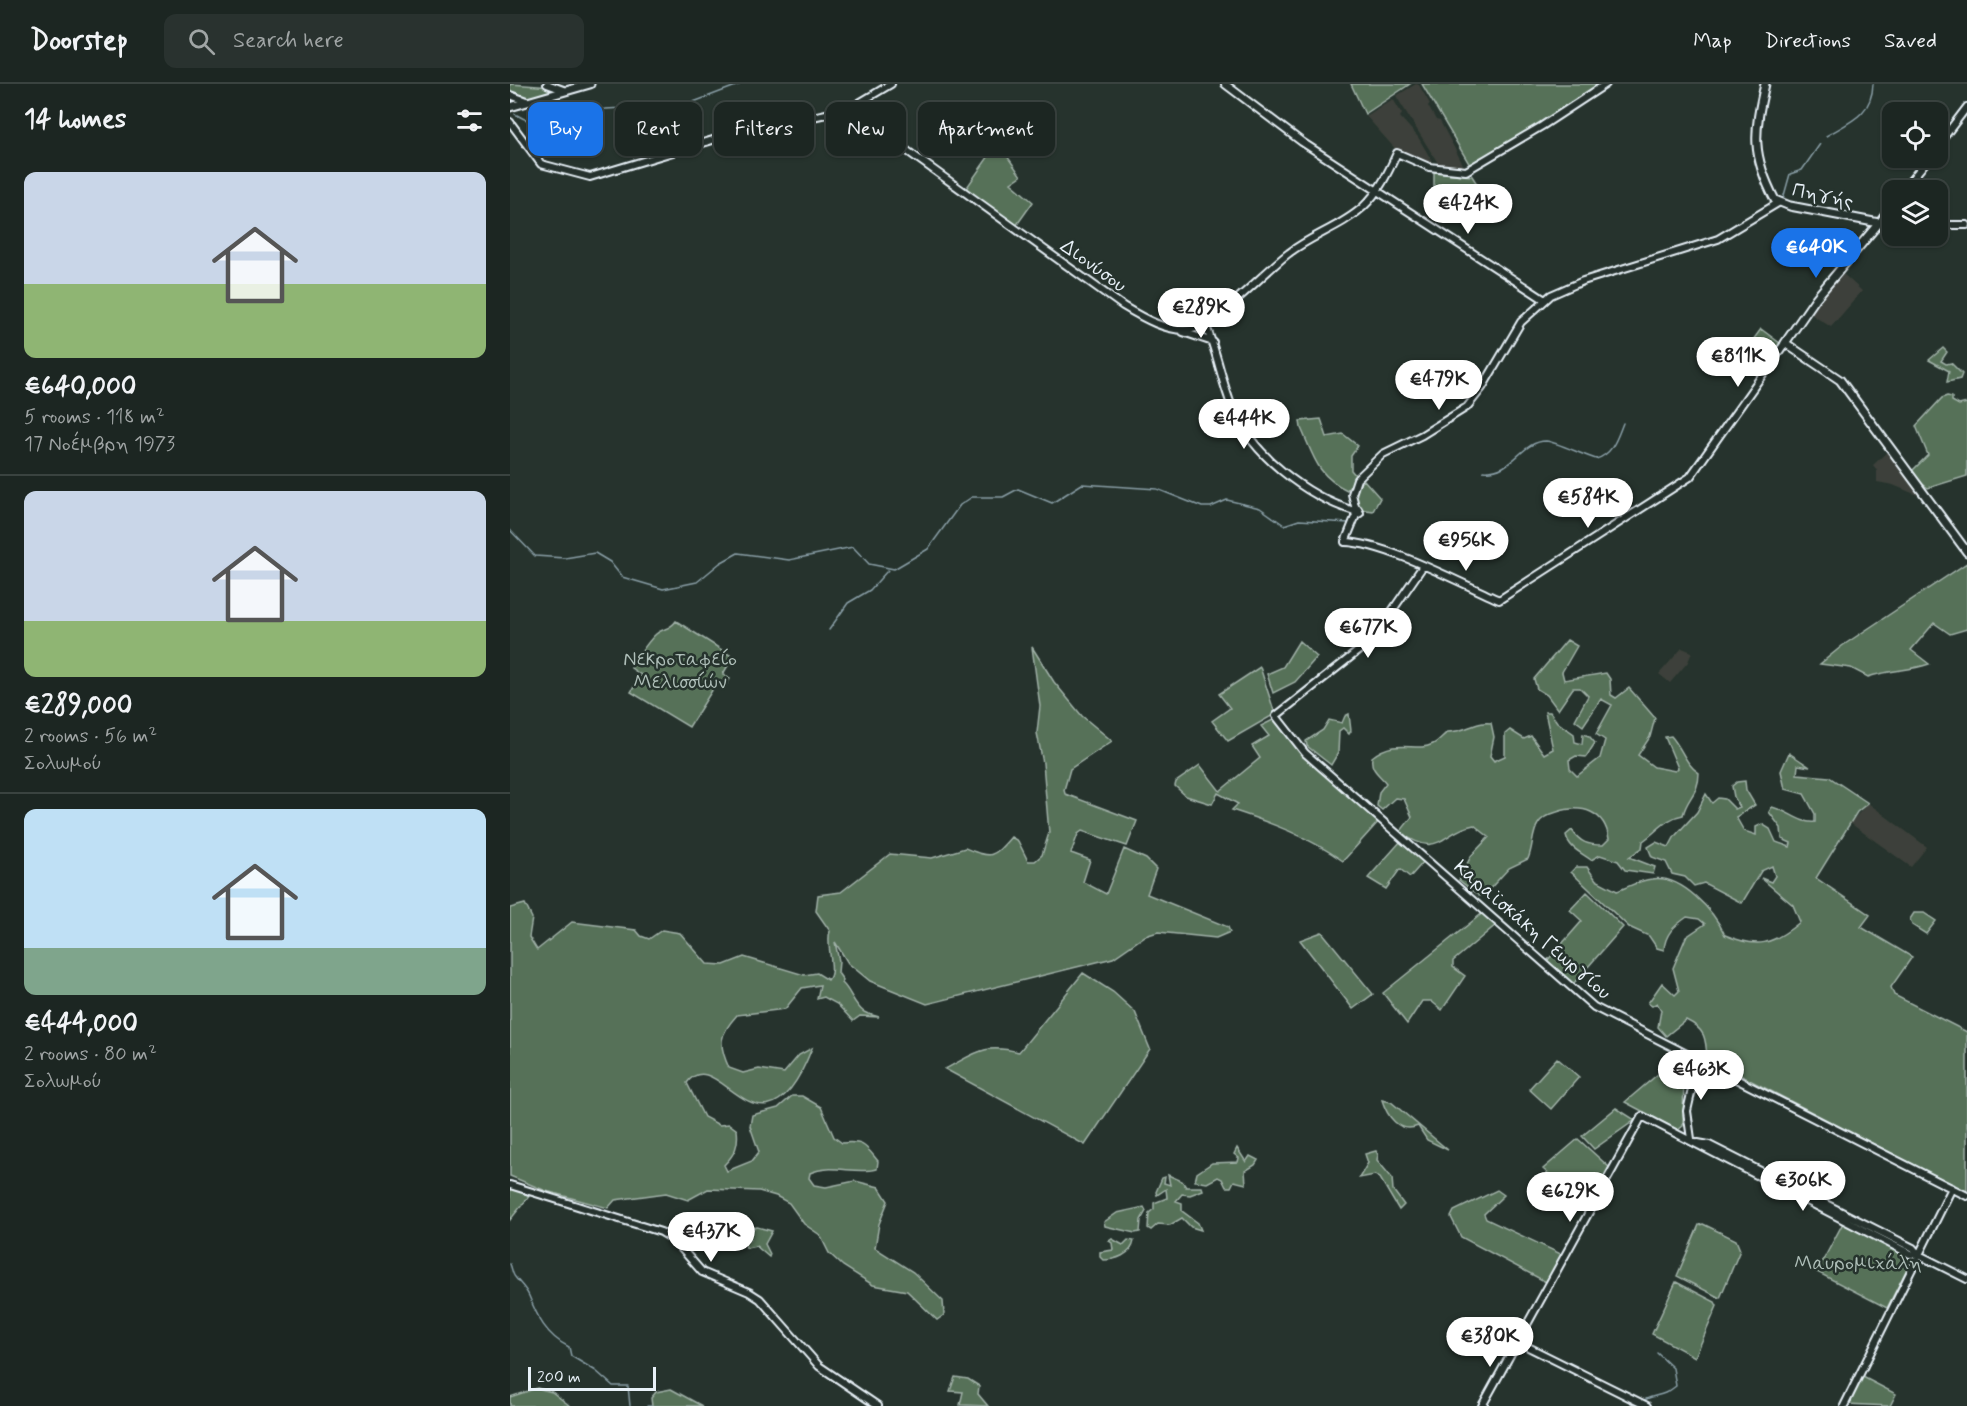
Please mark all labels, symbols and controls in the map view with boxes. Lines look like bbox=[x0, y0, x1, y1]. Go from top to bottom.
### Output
search box bbox=[164, 14, 584, 68]
text: Doorstep bbox=[30, 23, 128, 60]
icon: search bbox=[185, 25, 218, 58]
text: Search here bbox=[233, 27, 344, 55]
text: Map bbox=[1693, 27, 1732, 55]
text: Directions bbox=[1765, 27, 1851, 55]
text: Saved bbox=[1884, 27, 1937, 55]
chip: Buy bbox=[528, 102, 603, 156]
chip: Rent bbox=[615, 102, 702, 156]
chip: Filters bbox=[714, 102, 814, 156]
chip: New bbox=[826, 102, 906, 156]
chip: Apartment bbox=[918, 102, 1055, 156]
map controls bbox=[1882, 102, 1948, 246]
button: locate bbox=[1882, 102, 1948, 168]
text: 14 homes bbox=[24, 103, 126, 137]
icon: filters bbox=[453, 104, 486, 137]
street label: Πηγής bbox=[1789, 177, 1856, 216]
button: layers bbox=[1882, 180, 1948, 246]
pin: €424K bbox=[1426, 184, 1510, 235]
text: €424K bbox=[1437, 190, 1499, 217]
icon: home bbox=[201, 211, 309, 319]
pin: €640K bbox=[1774, 228, 1858, 279]
street label: Διονύσου bbox=[1055, 233, 1132, 299]
text: €640K bbox=[1785, 234, 1847, 261]
pin: €289K bbox=[1159, 288, 1243, 339]
text: €289K bbox=[1172, 294, 1230, 321]
pin: €811K bbox=[1696, 337, 1780, 388]
text: €811K bbox=[1711, 343, 1765, 370]
pin: €479K bbox=[1397, 360, 1481, 411]
text: €479K bbox=[1409, 366, 1469, 393]
text: €640,000 bbox=[24, 370, 136, 404]
pin: €444K bbox=[1202, 399, 1286, 450]
text: 5 rooms · 118 m² bbox=[24, 404, 165, 431]
text: €444K bbox=[1213, 405, 1275, 432]
text: 17 Νοέμβρη 1973 bbox=[24, 431, 175, 458]
pin: €584K bbox=[1546, 478, 1630, 529]
text: €584K bbox=[1557, 484, 1619, 511]
pin: €956K bbox=[1424, 521, 1508, 572]
text: €956K bbox=[1437, 527, 1495, 554]
icon: home bbox=[201, 530, 309, 638]
pin: €677K bbox=[1326, 608, 1410, 659]
text: €677K bbox=[1339, 614, 1397, 641]
park label: Νεκροταφείο Μελισσίών bbox=[623, 646, 737, 696]
text: €289,000 bbox=[24, 689, 132, 723]
text: 2 rooms · 56 m² bbox=[24, 723, 157, 750]
text: Σολωμού bbox=[24, 750, 102, 777]
icon: home bbox=[201, 848, 309, 956]
street label: Καραϊσκάκη Γεωργίου bbox=[1447, 854, 1617, 1006]
text: €444,000 bbox=[24, 1007, 138, 1041]
text: 2 rooms · 80 m² bbox=[24, 1041, 157, 1068]
pin: €463K bbox=[1659, 1050, 1743, 1101]
text: €463K bbox=[1672, 1056, 1730, 1083]
text: Σολωμού bbox=[24, 1068, 102, 1095]
pin: €306K bbox=[1761, 1161, 1845, 1212]
text: €306K bbox=[1774, 1167, 1832, 1194]
pin: €629K bbox=[1528, 1172, 1612, 1223]
text: €629K bbox=[1541, 1178, 1599, 1205]
pin: €437K bbox=[669, 1212, 753, 1263]
text: €437K bbox=[682, 1218, 740, 1245]
park label: Μαυρομιχάλη bbox=[1794, 1250, 1922, 1277]
pin: €380K bbox=[1448, 1317, 1532, 1368]
text: €380K bbox=[1460, 1323, 1520, 1350]
scale bar bbox=[528, 1364, 656, 1392]
text: 200 m bbox=[537, 1367, 581, 1388]

